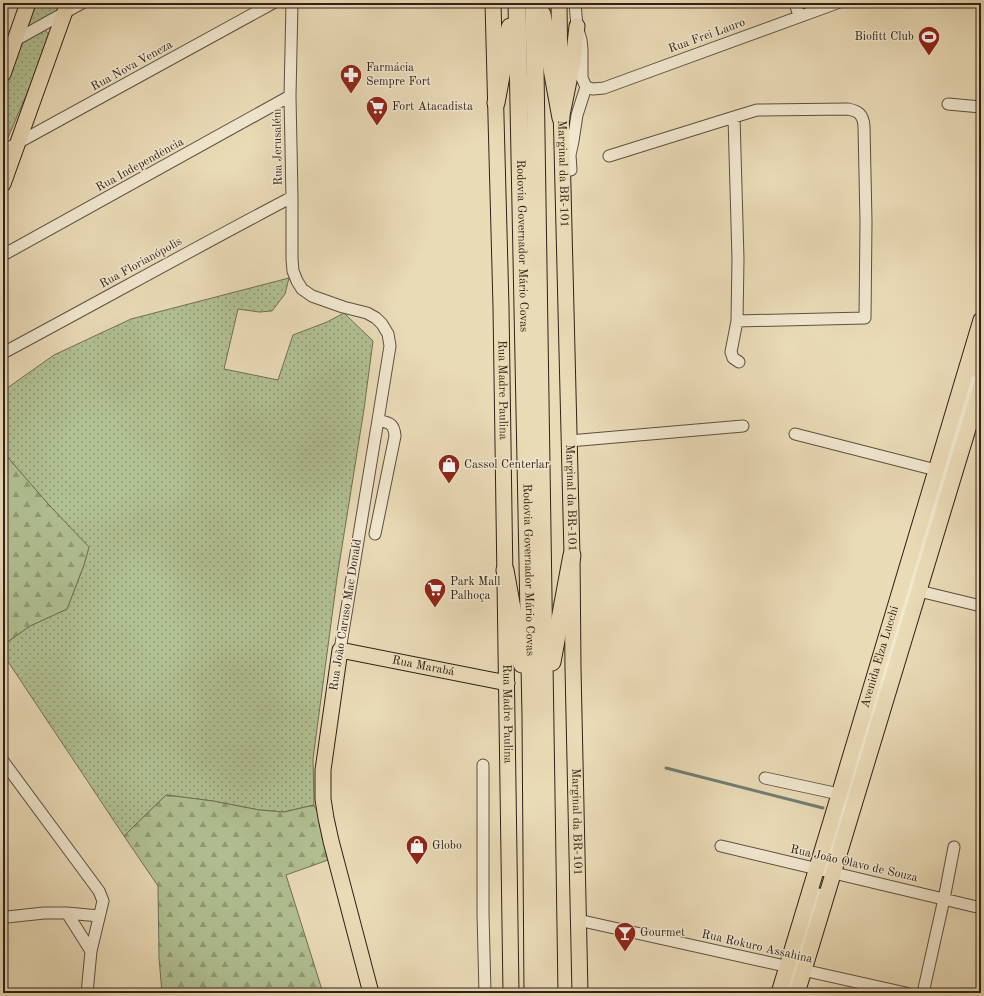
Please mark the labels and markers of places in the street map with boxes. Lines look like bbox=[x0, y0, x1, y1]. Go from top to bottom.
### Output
sports icon: Biofitt Club bbox=[916, 24, 942, 57]
place label: Biofitt Club bbox=[855, 31, 914, 43]
pharmacy icon: Farmácia Sempre Fort bbox=[338, 62, 364, 95]
place label: Farmácia Sempre Fort bbox=[366, 62, 431, 88]
supermarket icon: Fort Atacadista bbox=[364, 94, 390, 127]
place label: Fort Atacadista bbox=[392, 101, 473, 113]
shop icon: Cassol Centerlar bbox=[436, 452, 462, 485]
place label: Cassol Centerlar bbox=[464, 459, 550, 471]
supermarket icon: Park Mall Palhoça bbox=[422, 576, 448, 609]
place label: Park Mall Palhoça bbox=[450, 576, 501, 602]
shop icon: Globo bbox=[404, 833, 430, 866]
place label: Globo bbox=[432, 840, 462, 852]
bar icon: Gourmet bbox=[612, 920, 638, 953]
place label: Gourmet bbox=[640, 927, 685, 939]

